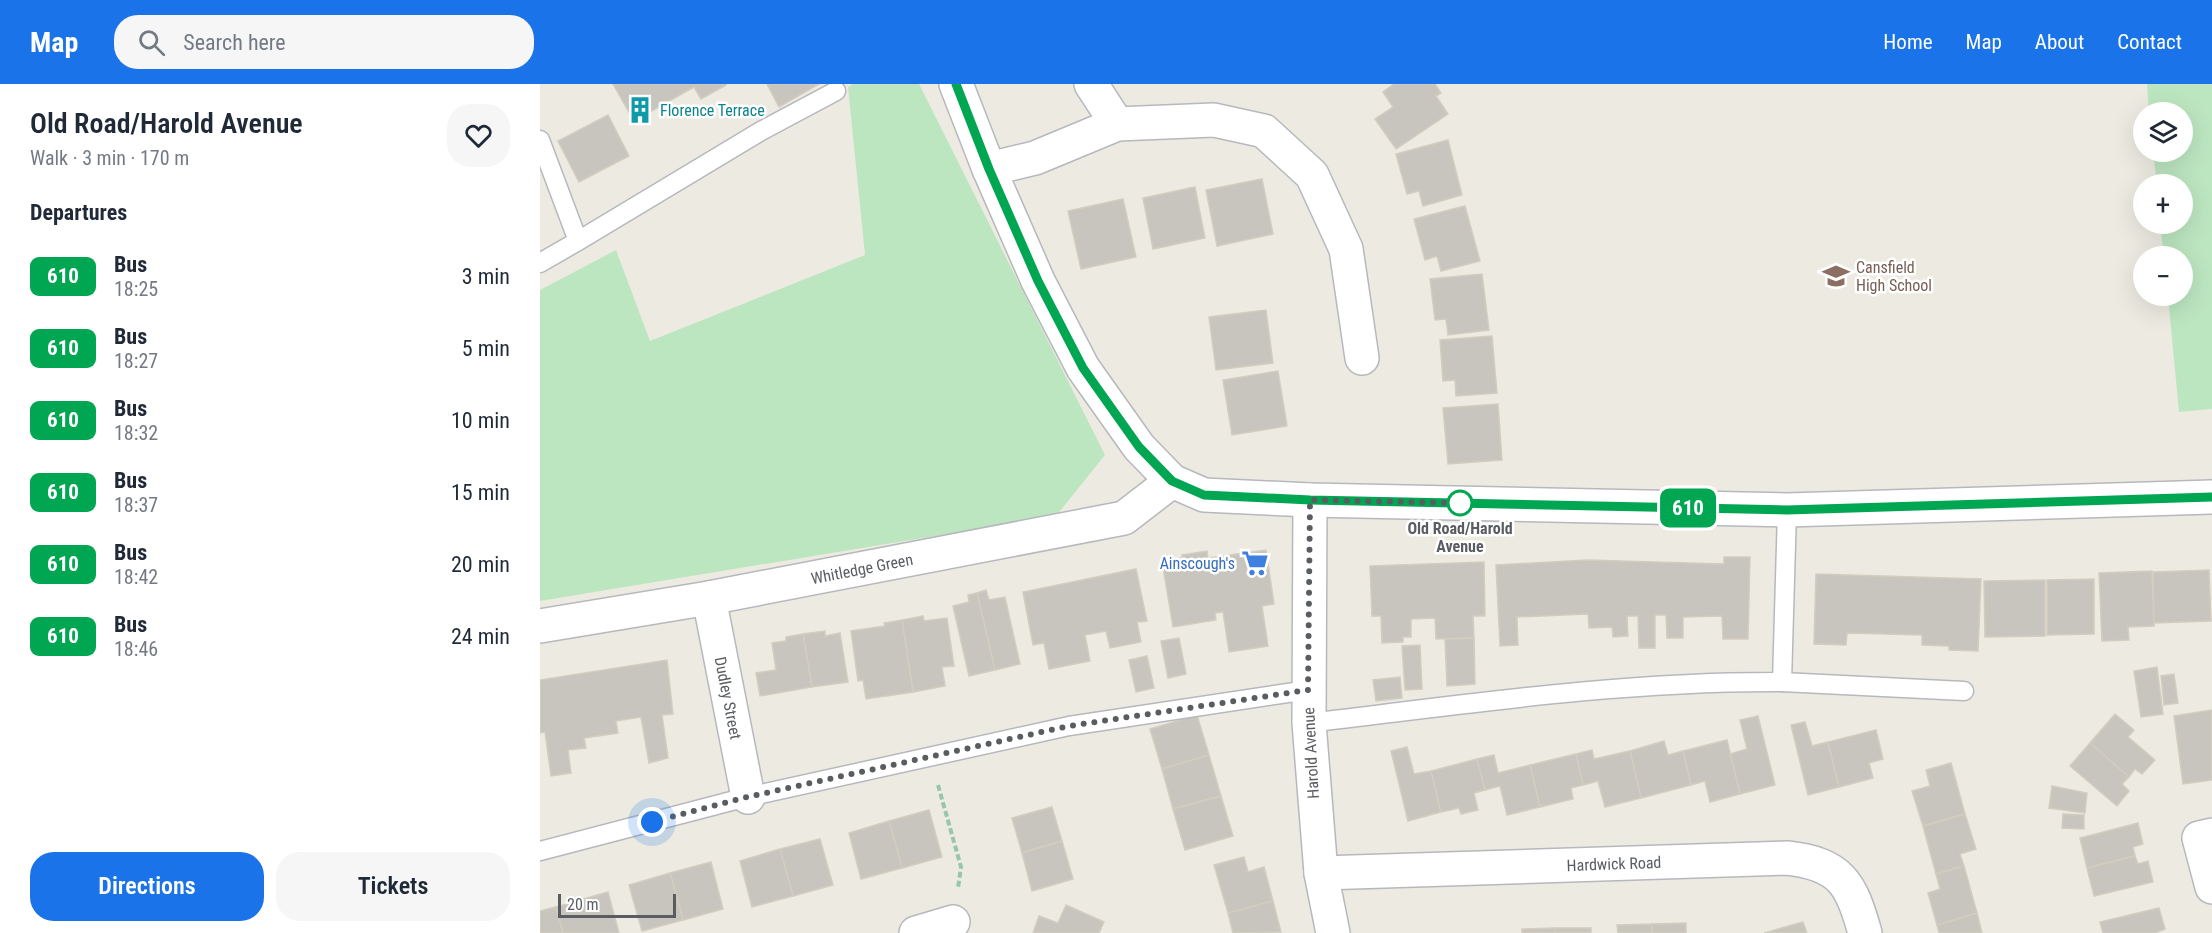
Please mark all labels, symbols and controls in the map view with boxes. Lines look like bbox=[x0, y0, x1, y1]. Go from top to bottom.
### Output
search box bbox=[114, 15, 534, 69]
text: Map bbox=[30, 26, 78, 59]
icon: search bbox=[135, 26, 168, 59]
text: Search here bbox=[183, 30, 286, 55]
text: Home bbox=[1883, 30, 1933, 54]
text: Map bbox=[1966, 30, 2002, 54]
text: About bbox=[2035, 30, 2084, 54]
text: Contact bbox=[2117, 30, 2182, 54]
building icon: Florence Terrace bbox=[625, 95, 655, 125]
place label: Florence Terrace bbox=[660, 101, 765, 120]
map controls bbox=[2133, 102, 2193, 306]
button: layers bbox=[2133, 102, 2193, 162]
button: heart bbox=[447, 104, 510, 167]
text: Old Road/Harold Avenue bbox=[30, 107, 303, 140]
text: Walk · 3 min · 170 m bbox=[30, 146, 189, 170]
button: + bbox=[2133, 174, 2193, 234]
text: Departures bbox=[30, 200, 127, 225]
button: − bbox=[2133, 246, 2193, 306]
text: Bus bbox=[114, 252, 147, 277]
place label: Cansfield High School bbox=[1856, 258, 1932, 295]
school or university icon: Cansfield High School bbox=[1821, 261, 1851, 291]
text: 610 bbox=[47, 264, 79, 288]
text: 3 min bbox=[462, 264, 510, 289]
text: 18:25 bbox=[114, 277, 158, 301]
text: Bus bbox=[114, 324, 147, 349]
text: 610 bbox=[47, 336, 79, 360]
text: 5 min bbox=[462, 336, 510, 361]
text: 18:27 bbox=[114, 349, 158, 373]
text: Bus bbox=[114, 396, 147, 421]
text: 610 bbox=[47, 408, 79, 432]
text: 10 min bbox=[451, 408, 510, 433]
text: 18:32 bbox=[114, 421, 158, 445]
text: Bus bbox=[114, 468, 147, 493]
text: 610 bbox=[47, 480, 79, 504]
text: 15 min bbox=[451, 480, 510, 505]
line badge: 610 bbox=[1654, 488, 1722, 528]
marker: Old Road/Harold Avenue bbox=[1447, 490, 1473, 516]
text: 18:37 bbox=[114, 493, 158, 517]
text: 610 bbox=[1672, 496, 1704, 520]
place label: Old Road/Harold Avenue bbox=[1407, 519, 1513, 556]
text: Bus bbox=[114, 540, 147, 565]
supermarket icon: Ainscough's bbox=[1240, 548, 1270, 578]
street label: Whitledge Green bbox=[809, 550, 915, 588]
text: 610 bbox=[47, 552, 79, 576]
text: 20 min bbox=[451, 552, 510, 577]
place label: Ainscough's bbox=[1160, 554, 1235, 573]
text: 18:42 bbox=[114, 565, 158, 589]
text: Bus bbox=[114, 612, 147, 637]
text: 610 bbox=[47, 624, 79, 648]
text: 24 min bbox=[451, 624, 510, 649]
text: 18:46 bbox=[114, 637, 158, 661]
street label: Dudley Street bbox=[711, 655, 745, 741]
street label: Harold Avenue bbox=[1299, 707, 1323, 799]
your location bbox=[637, 807, 667, 837]
button: Directions bbox=[30, 852, 264, 921]
button: Tickets bbox=[276, 852, 510, 921]
street label: Hardwick Road bbox=[1566, 853, 1662, 875]
scale bar bbox=[558, 891, 676, 918]
text: 20 m bbox=[567, 895, 599, 914]

